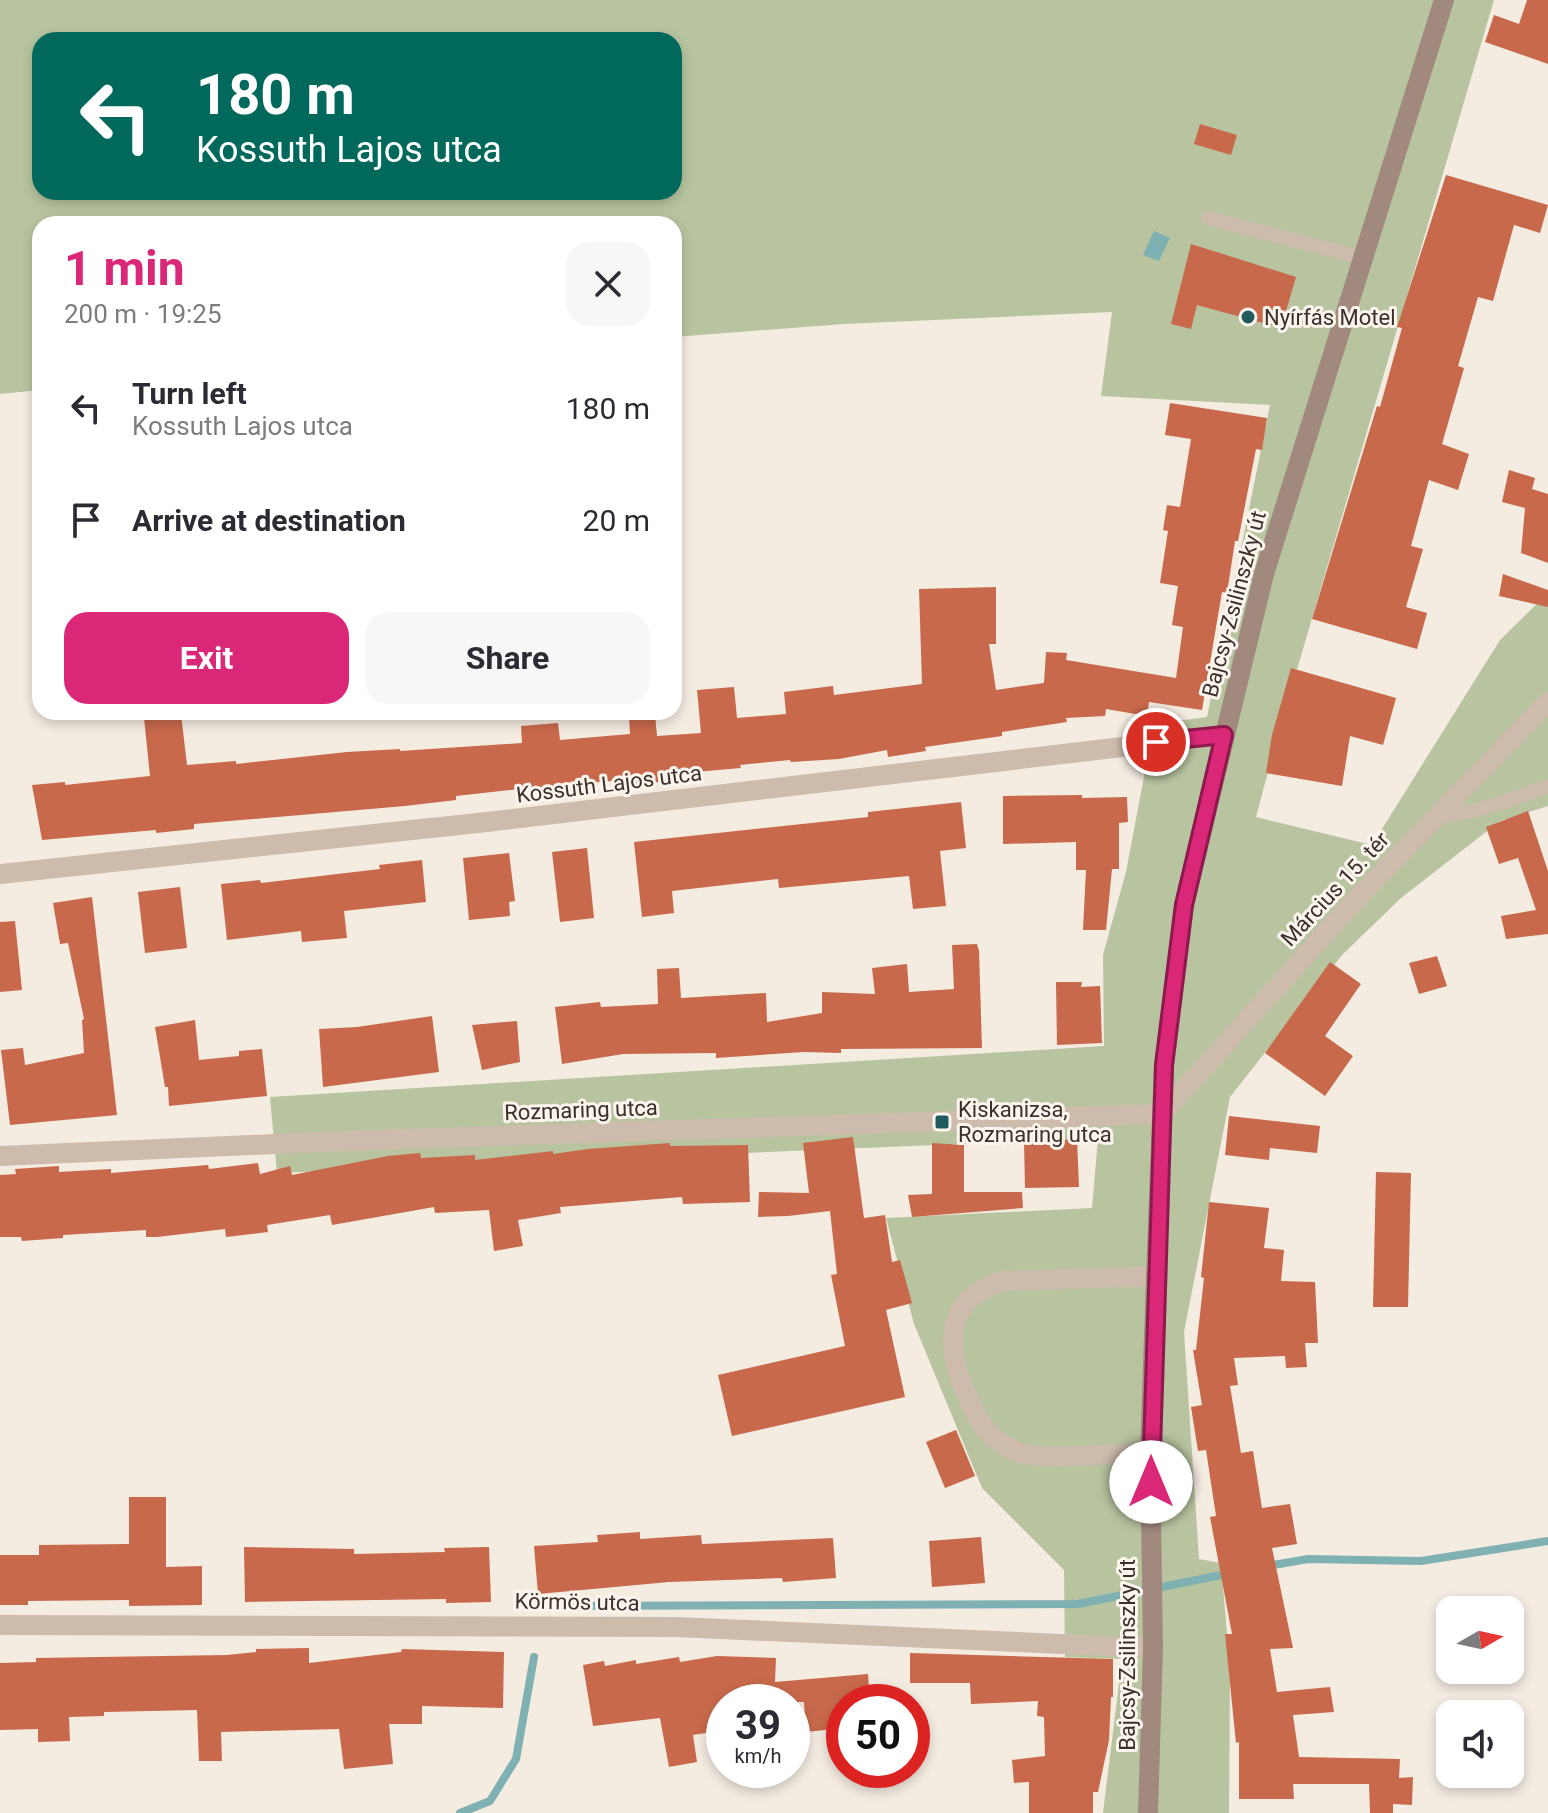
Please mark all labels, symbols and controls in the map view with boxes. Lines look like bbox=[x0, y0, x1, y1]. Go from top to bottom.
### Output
text: 180 m bbox=[196, 62, 355, 128]
icon: left bbox=[64, 64, 168, 168]
text: Kossuth Lajos utca bbox=[196, 129, 502, 171]
text: 1 min bbox=[64, 240, 185, 297]
button: close bbox=[566, 242, 650, 326]
text: 200 m · 19:25 bbox=[64, 299, 222, 329]
place label: Nyírfás Motel bbox=[1264, 305, 1396, 330]
marker: Nyírfás Motel bbox=[1239, 308, 1257, 326]
text: Turn left bbox=[132, 376, 247, 411]
icon: left bbox=[64, 386, 108, 430]
text: 180 m bbox=[566, 391, 650, 426]
text: Kossuth Lajos utca bbox=[132, 411, 353, 441]
icon: arrive bbox=[64, 498, 108, 542]
text: Arrive at destination bbox=[132, 503, 406, 538]
text: 20 m bbox=[583, 503, 650, 538]
street label: Bajcsy-Zsilinszky út bbox=[1197, 508, 1271, 700]
button: Exit bbox=[64, 612, 349, 704]
button: Share bbox=[365, 612, 650, 704]
pin bbox=[1122, 708, 1190, 776]
icon: arrive bbox=[1134, 720, 1178, 764]
street label: Kossuth Lajos utca bbox=[515, 760, 703, 808]
street label: Március 15. tér bbox=[1276, 826, 1394, 951]
street label: Rozmaring utca bbox=[504, 1095, 658, 1125]
place label: Kiskanizsa, Rozmaring utca bbox=[958, 1097, 1112, 1147]
marker: Kiskanizsa, Rozmaring utca bbox=[933, 1113, 951, 1131]
position arrow bbox=[1109, 1440, 1193, 1524]
street label: Bajcsy-Zsilinszky út bbox=[1115, 1559, 1140, 1751]
street label: Körmös utca bbox=[514, 1588, 640, 1616]
north arrow bbox=[1436, 1596, 1524, 1684]
map controls bbox=[1436, 1596, 1524, 1788]
speed limit sign: 50 bbox=[826, 1684, 930, 1788]
button: sound bbox=[1436, 1700, 1524, 1788]
text: 39 bbox=[735, 1702, 781, 1749]
text: km/h bbox=[735, 1744, 781, 1768]

